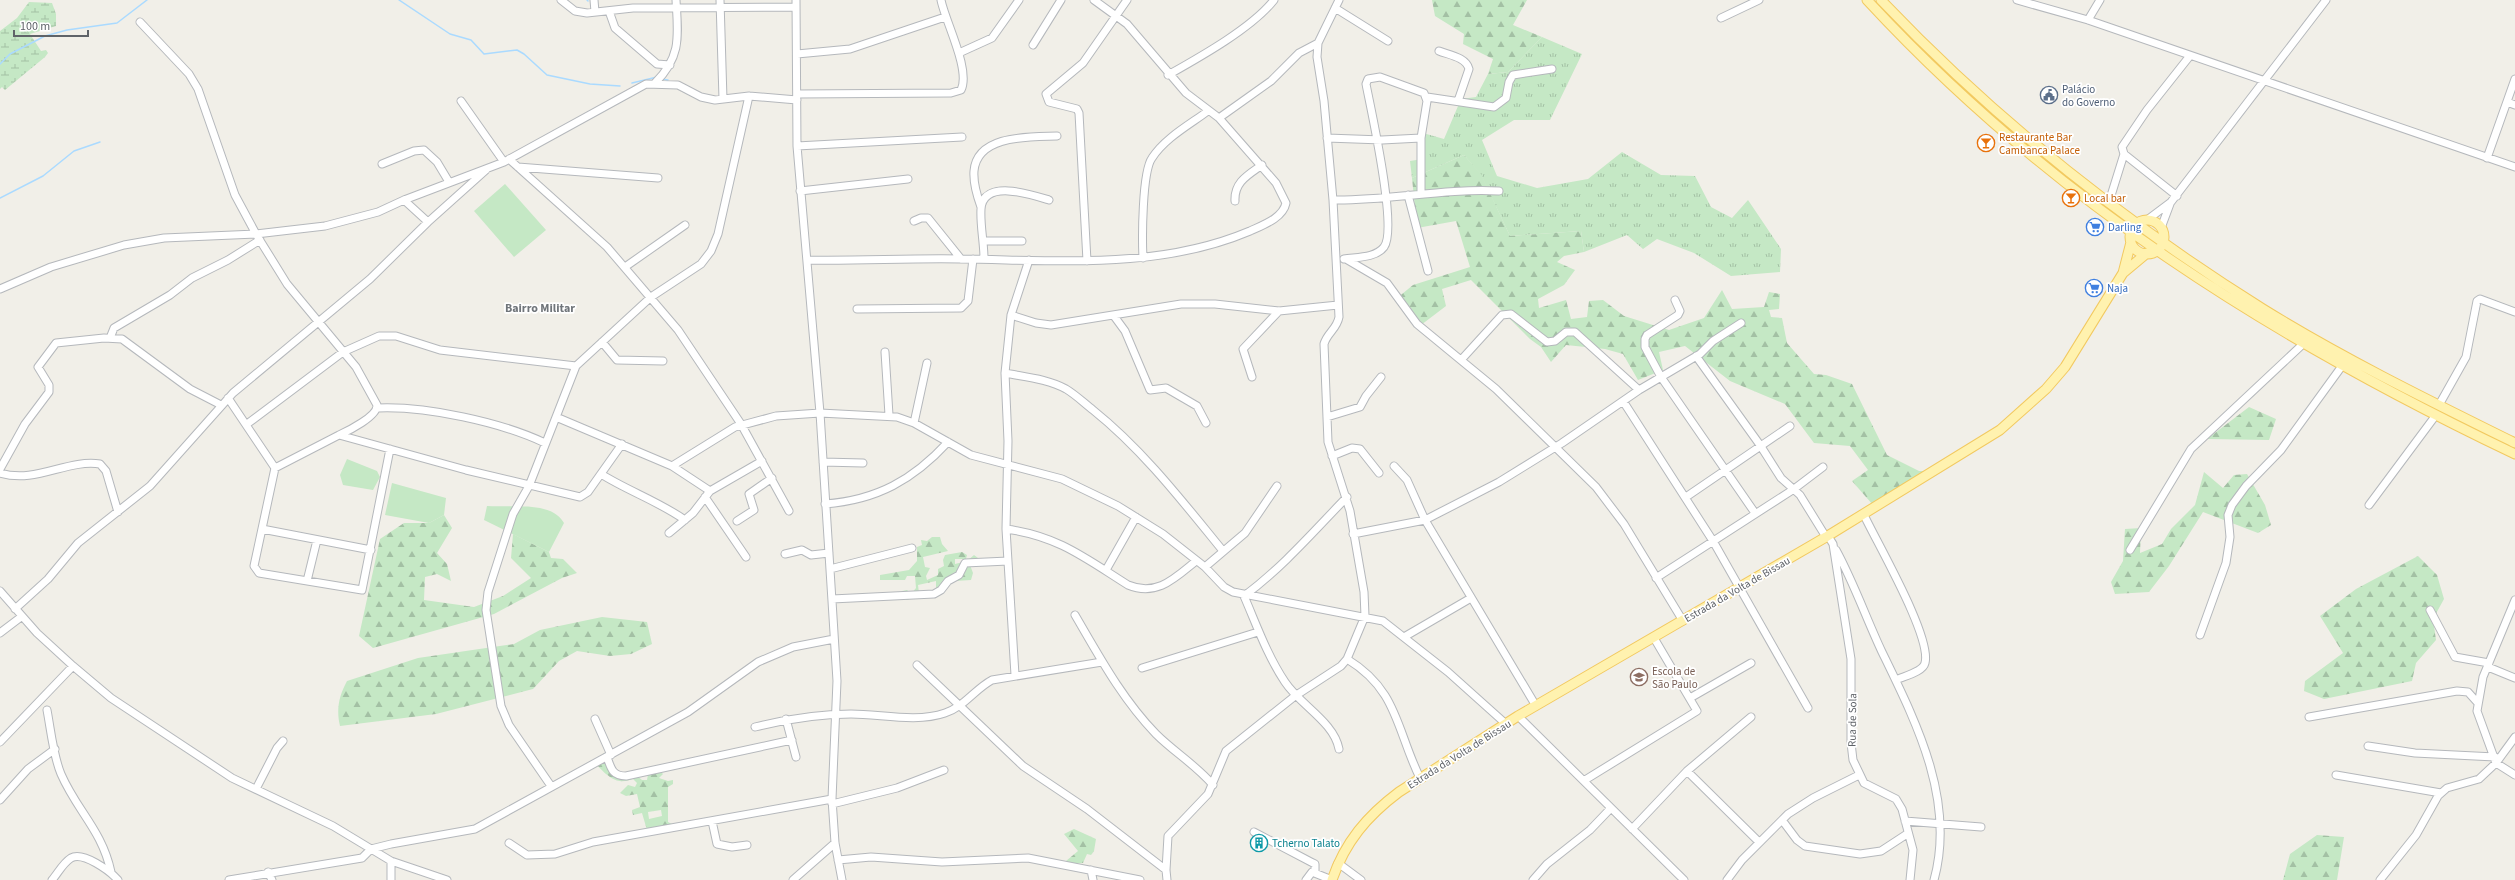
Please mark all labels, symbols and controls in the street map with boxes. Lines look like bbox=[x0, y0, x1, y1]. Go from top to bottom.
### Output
scale bar bbox=[14, 12, 88, 38]
text: 100 m bbox=[20, 18, 50, 35]
place label: Palácio do Governo bbox=[2062, 82, 2115, 110]
public building icon: Palácio do Governo bbox=[2039, 85, 2059, 105]
place label: Restaurante Bar Cambanca Palace bbox=[1999, 130, 2081, 158]
bar icon: Restaurante Bar Cambanca Palace bbox=[1976, 133, 1996, 153]
bar icon: Local bar bbox=[2061, 188, 2081, 208]
place label: Local bar bbox=[2084, 191, 2126, 206]
supermarket icon: Darling bbox=[2085, 217, 2105, 237]
place label: Darling bbox=[2108, 220, 2142, 235]
supermarket icon: Naja bbox=[2084, 278, 2104, 298]
place label: Naja bbox=[2107, 281, 2128, 296]
district label: Bairro Militar bbox=[505, 300, 575, 317]
street label: Estrada da Volta de Bissau bbox=[1682, 553, 1793, 626]
place label: Escola de São Paulo bbox=[1652, 664, 1698, 692]
school or university icon: Escola de São Paulo bbox=[1629, 667, 1649, 687]
street label: Rua de Sola bbox=[1845, 693, 1860, 747]
street label: Estrada da Volta de Bissau bbox=[1404, 716, 1514, 793]
building icon: Tcherno Talato bbox=[1249, 833, 1269, 853]
place label: Tcherno Talato bbox=[1272, 836, 1340, 851]

